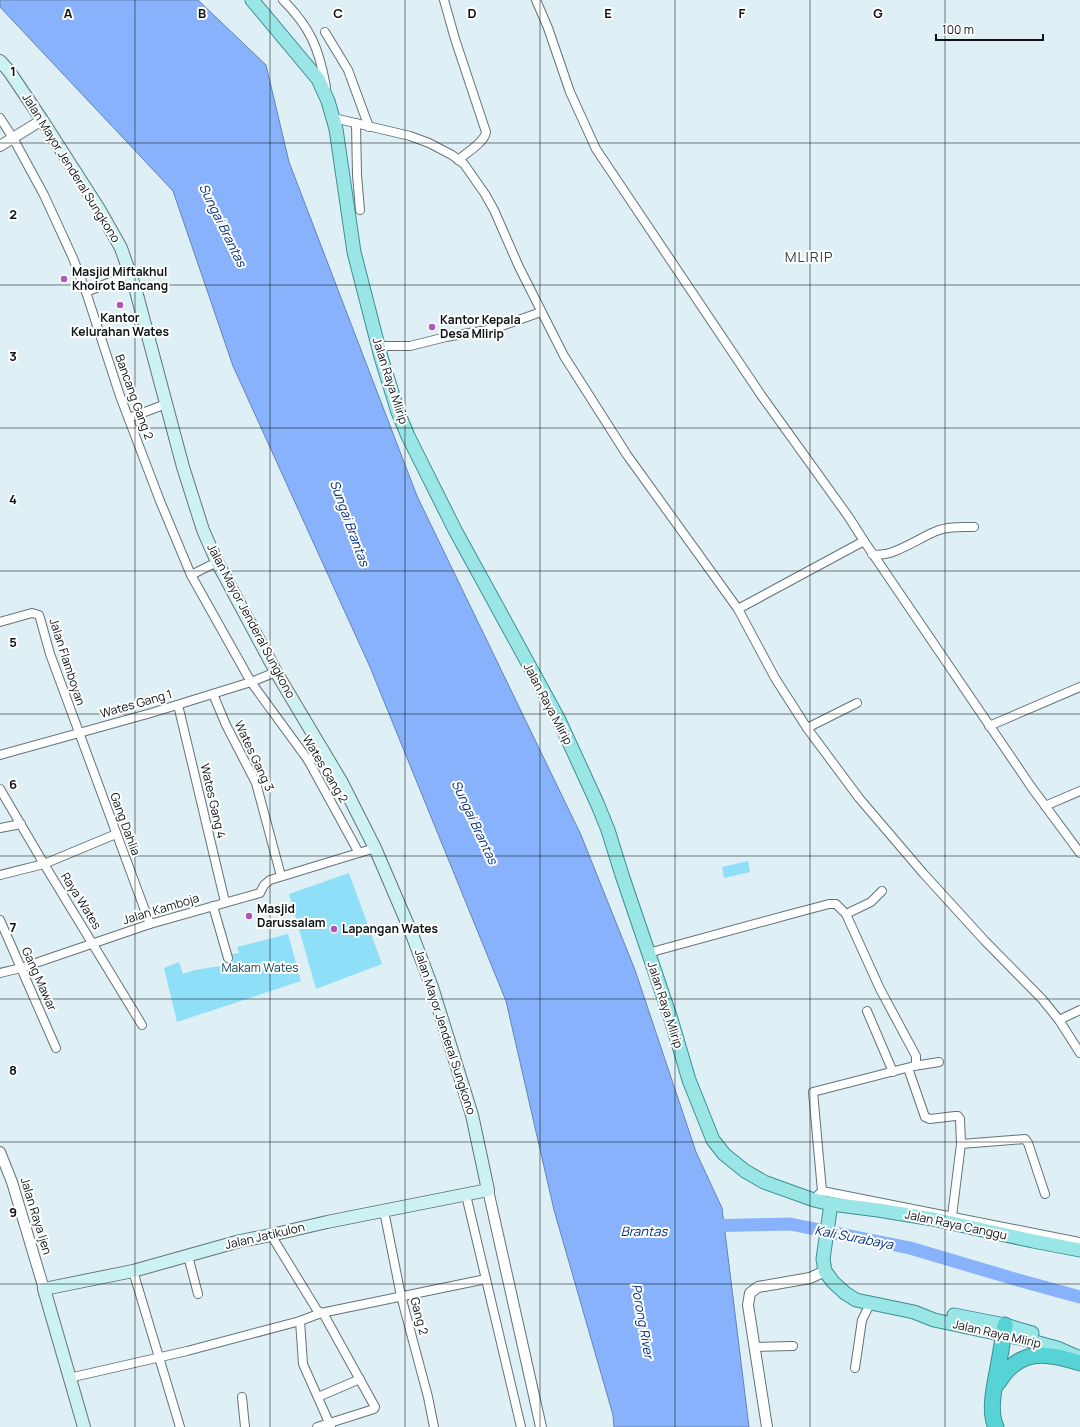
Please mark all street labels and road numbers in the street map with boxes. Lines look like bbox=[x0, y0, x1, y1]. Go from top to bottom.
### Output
street label: Jalan Mayor Jenderal Sungkono bbox=[18, 90, 124, 246]
street label: Jalan Raya Mlirip bbox=[368, 335, 412, 426]
street label: Bancang Gang 2 bbox=[111, 352, 158, 442]
street label: Jalan Mayor Jenderal Sungkono bbox=[203, 540, 300, 701]
street label: Jalan Flamboyan bbox=[45, 616, 90, 708]
street label: Jalan Raya Mlirip bbox=[520, 660, 577, 748]
street label: Wates Gang 1 bbox=[98, 685, 174, 722]
street label: Wates Gang 3 bbox=[231, 718, 278, 794]
street label: Wates Gang 2 bbox=[299, 732, 352, 806]
street label: Wates Gang 4 bbox=[197, 762, 230, 840]
street label: Gang Dahlia bbox=[106, 790, 145, 858]
street label: Raya Wates bbox=[57, 869, 106, 932]
street label: Jalan Kamboja bbox=[121, 889, 201, 928]
street label: Gang Mawar bbox=[18, 944, 61, 1014]
street label: Jalan Mayor Jenderal Sungkono bbox=[411, 947, 480, 1117]
street label: Jalan Raya Mlirip bbox=[643, 959, 687, 1050]
street label: Jalan Raya Ijen bbox=[17, 1175, 56, 1257]
street label: Jalan Raya Canggu bbox=[903, 1205, 1009, 1244]
street label: Jalan Jatikulon bbox=[223, 1218, 306, 1253]
street label: Gang 2 bbox=[406, 1295, 433, 1337]
street label: Jalan Raya Mlirip bbox=[951, 1315, 1043, 1352]

